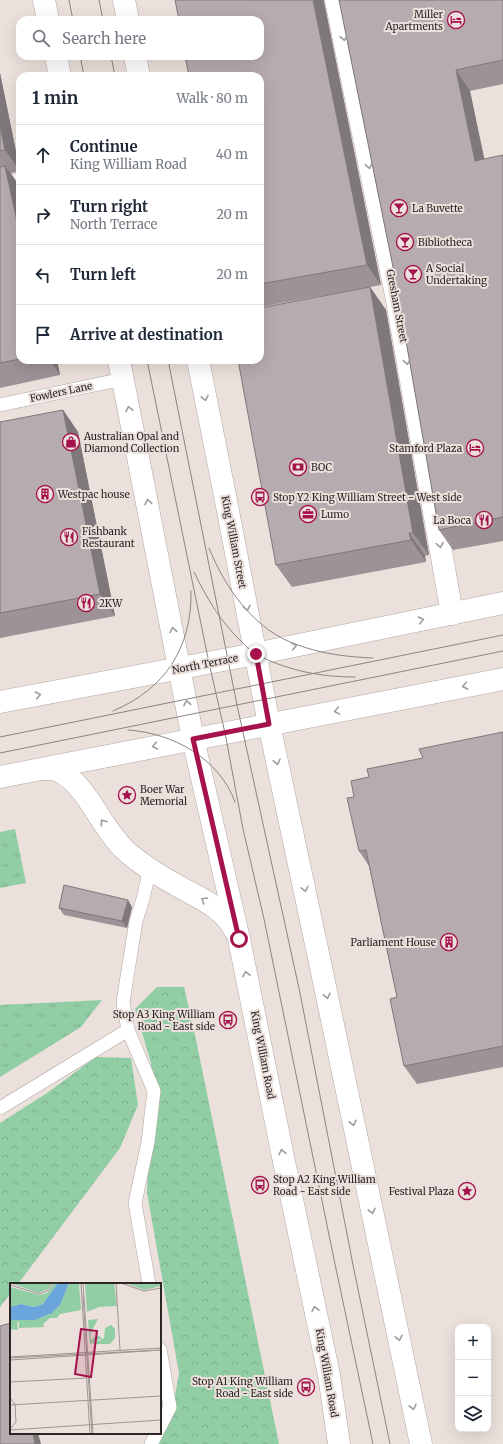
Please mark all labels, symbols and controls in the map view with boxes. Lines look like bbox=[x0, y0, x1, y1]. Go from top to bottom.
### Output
place label: Miller Apartments bbox=[385, 8, 443, 33]
hotel icon: Miller Apartments bbox=[446, 10, 466, 30]
search box bbox=[16, 16, 264, 60]
icon: search bbox=[30, 27, 52, 49]
text: Search here bbox=[62, 29, 146, 48]
one-way arrow bbox=[339, 35, 347, 41]
text: 1 min bbox=[32, 87, 78, 109]
text: Walk · 80 m bbox=[177, 90, 248, 107]
text: Continue bbox=[70, 137, 138, 156]
icon: ahead bbox=[32, 144, 54, 166]
text: 40 m bbox=[216, 146, 248, 163]
text: King William Road bbox=[70, 156, 187, 173]
one-way arrow bbox=[365, 162, 373, 169]
text: Turn right bbox=[70, 197, 148, 216]
bar icon: La Buvette bbox=[389, 198, 409, 218]
place label: La Buvette bbox=[412, 202, 463, 215]
icon: right bbox=[32, 204, 54, 226]
text: 20 m bbox=[216, 206, 248, 223]
text: North Terrace bbox=[70, 216, 157, 233]
bar icon: Bibliotheca bbox=[395, 232, 415, 252]
place label: Bibliotheca bbox=[418, 236, 473, 249]
place label: A Social Undertaking bbox=[425, 262, 487, 287]
icon: left bbox=[32, 264, 54, 286]
bar icon: A Social Undertaking bbox=[403, 264, 423, 284]
text: Turn left bbox=[70, 265, 136, 284]
text: 20 m bbox=[216, 266, 248, 283]
street label: Gresham Street bbox=[384, 268, 410, 344]
icon: arrive bbox=[32, 324, 54, 346]
text: Arrive at destination bbox=[70, 325, 223, 344]
one-way arrow bbox=[403, 359, 411, 365]
street label: Fowlers Lane bbox=[29, 379, 93, 405]
one-way arrow bbox=[201, 395, 209, 401]
one-way arrow bbox=[125, 406, 133, 412]
place label: Australian Opal and Diamond Collection bbox=[83, 430, 180, 455]
shop icon: Australian Opal and Diamond Collection bbox=[61, 432, 81, 452]
hotel icon: Stamford Plaza bbox=[465, 438, 485, 458]
place label: Stamford Plaza bbox=[389, 442, 463, 455]
bank icon: BOC bbox=[288, 457, 308, 477]
place label: BOC bbox=[311, 461, 333, 474]
building icon: Westpac house bbox=[35, 484, 55, 504]
bus stop icon: Stop Y2 King William Street - West side bbox=[250, 487, 270, 507]
place label: Westpac house bbox=[57, 488, 130, 501]
place label: Stop Y2 King William Street - West side bbox=[273, 491, 462, 504]
street label: King William Street bbox=[219, 495, 249, 590]
one-way arrow bbox=[144, 499, 152, 505]
office icon: Lumo bbox=[298, 504, 318, 524]
place label: Lumo bbox=[321, 508, 349, 521]
restaurant icon: La Boca bbox=[474, 510, 494, 530]
place label: La Boca bbox=[433, 514, 472, 527]
place label: Fishbank Restaurant bbox=[82, 525, 135, 550]
restaurant icon: Fishbank Restaurant bbox=[59, 527, 79, 547]
one-way arrow bbox=[435, 542, 443, 548]
restaurant icon: 2KW bbox=[76, 593, 96, 613]
place label: 2KW bbox=[99, 597, 123, 610]
one-way arrow bbox=[242, 605, 251, 611]
one-way arrow bbox=[418, 616, 425, 625]
one-way arrow bbox=[169, 627, 177, 633]
one-way arrow bbox=[291, 642, 297, 650]
route end bbox=[247, 645, 265, 663]
street label: North Terrace bbox=[171, 651, 239, 677]
one-way arrow bbox=[462, 682, 468, 690]
one-way arrow bbox=[35, 691, 41, 700]
one-way arrow bbox=[183, 700, 192, 706]
one-way arrow bbox=[334, 706, 340, 715]
one-way arrow bbox=[152, 742, 158, 750]
one-way arrow bbox=[273, 759, 281, 765]
place label: Boer War Memorial bbox=[140, 783, 187, 808]
place icon: Boer War Memorial bbox=[117, 785, 137, 805]
one-way arrow bbox=[100, 819, 108, 826]
one-way arrow bbox=[300, 886, 308, 892]
one-way arrow bbox=[202, 898, 209, 905]
route start bbox=[230, 930, 248, 948]
building icon: Parliament House bbox=[439, 932, 459, 952]
place label: Parliament House bbox=[350, 936, 436, 949]
one-way arrow bbox=[243, 970, 251, 977]
one-way arrow bbox=[323, 993, 331, 999]
place label: Stop A3 King William Road - East side bbox=[113, 1008, 215, 1033]
bus stop icon: Stop A3 King William Road - East side bbox=[218, 1010, 238, 1030]
street label: King William Road bbox=[248, 1010, 278, 1100]
one-way arrow bbox=[349, 1120, 357, 1126]
one-way arrow bbox=[278, 1149, 286, 1155]
place label: Stop A2 King William Road - East side bbox=[273, 1173, 376, 1198]
bus stop icon: Stop A2 King William Road - East side bbox=[250, 1175, 270, 1195]
place icon: Festival Plaza bbox=[457, 1181, 477, 1201]
place label: Festival Plaza bbox=[389, 1185, 455, 1198]
one-way arrow bbox=[367, 1208, 375, 1214]
inset map bbox=[10, 1283, 161, 1434]
one-way arrow bbox=[311, 1306, 319, 1312]
map controls bbox=[455, 1324, 491, 1432]
button: + bbox=[455, 1324, 491, 1360]
street label: King William Road bbox=[313, 1328, 341, 1418]
one-way arrow bbox=[394, 1335, 402, 1341]
button: − bbox=[455, 1360, 491, 1396]
place label: Stop A1 King William Road - East side bbox=[192, 1375, 293, 1400]
bus stop icon: Stop A1 King William Road - East side bbox=[296, 1377, 316, 1397]
button: layers bbox=[455, 1396, 491, 1432]
one-way arrow bbox=[408, 1404, 416, 1410]

